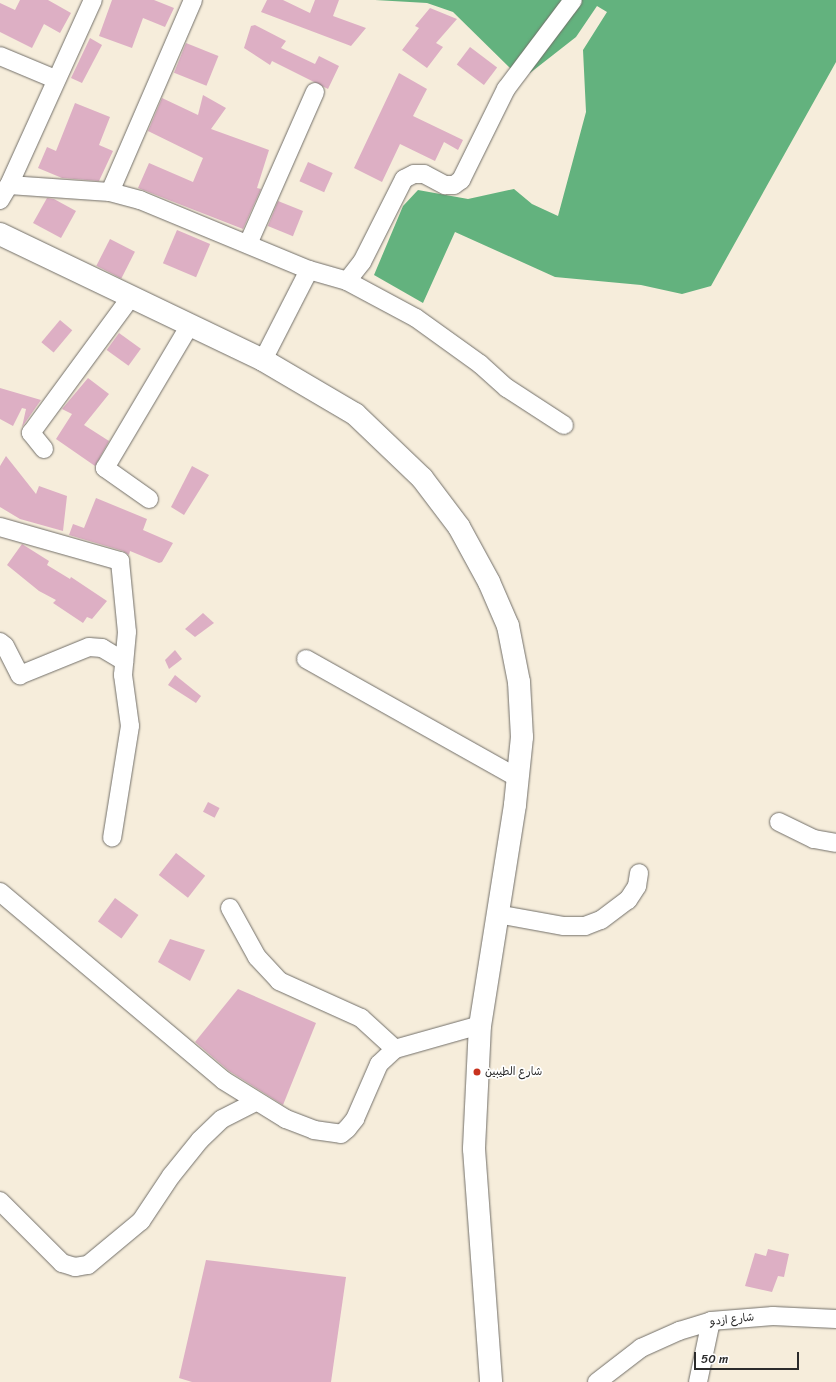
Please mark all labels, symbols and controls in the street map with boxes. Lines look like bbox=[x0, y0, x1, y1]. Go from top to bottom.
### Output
place label: شارع الطيبين bbox=[485, 1065, 542, 1079]
marker: شارع الطيبين bbox=[472, 1067, 482, 1077]
street label: شارع ازدو bbox=[709, 1311, 755, 1329]
scale bar bbox=[696, 1344, 801, 1370]
text: 50 m bbox=[701, 1348, 728, 1370]

